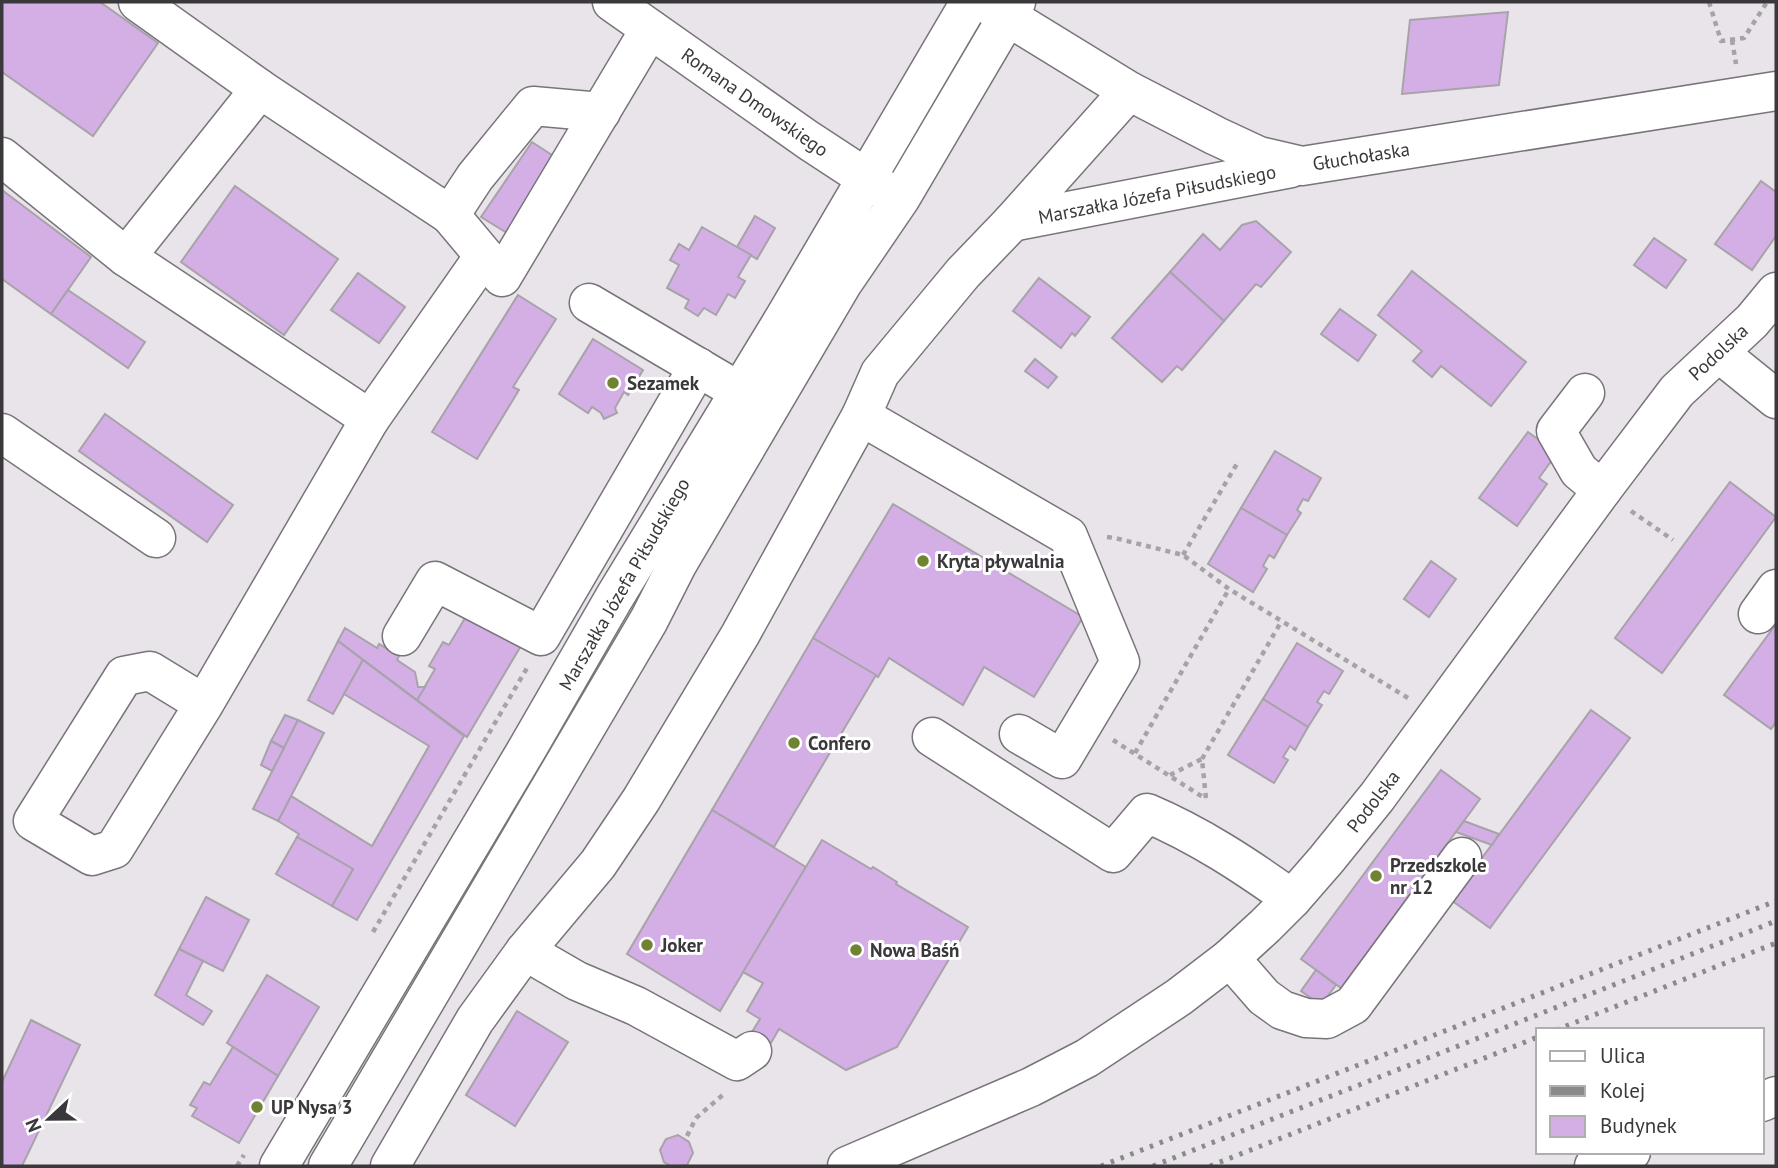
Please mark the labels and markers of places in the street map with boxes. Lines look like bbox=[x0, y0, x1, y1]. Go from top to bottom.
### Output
place label: Sezamek bbox=[627, 371, 700, 395]
marker: Sezamek bbox=[605, 375, 621, 391]
place label: Kryta pływalnia bbox=[937, 549, 1064, 573]
marker: Kryta pływalnia bbox=[915, 553, 931, 569]
place label: Confero bbox=[808, 731, 871, 755]
marker: Confero bbox=[786, 735, 802, 751]
place label: Przedszkole nr 12 bbox=[1390, 853, 1487, 899]
marker: Przedszkole nr 12 bbox=[1368, 868, 1384, 884]
place label: Joker bbox=[660, 933, 703, 957]
marker: Joker bbox=[639, 937, 655, 953]
place label: Nowa Baśń bbox=[870, 938, 959, 962]
marker: Nowa Baśń bbox=[848, 942, 864, 958]
place label: UP Nysa 3 bbox=[271, 1095, 352, 1119]
marker: UP Nysa 3 bbox=[249, 1099, 265, 1115]

